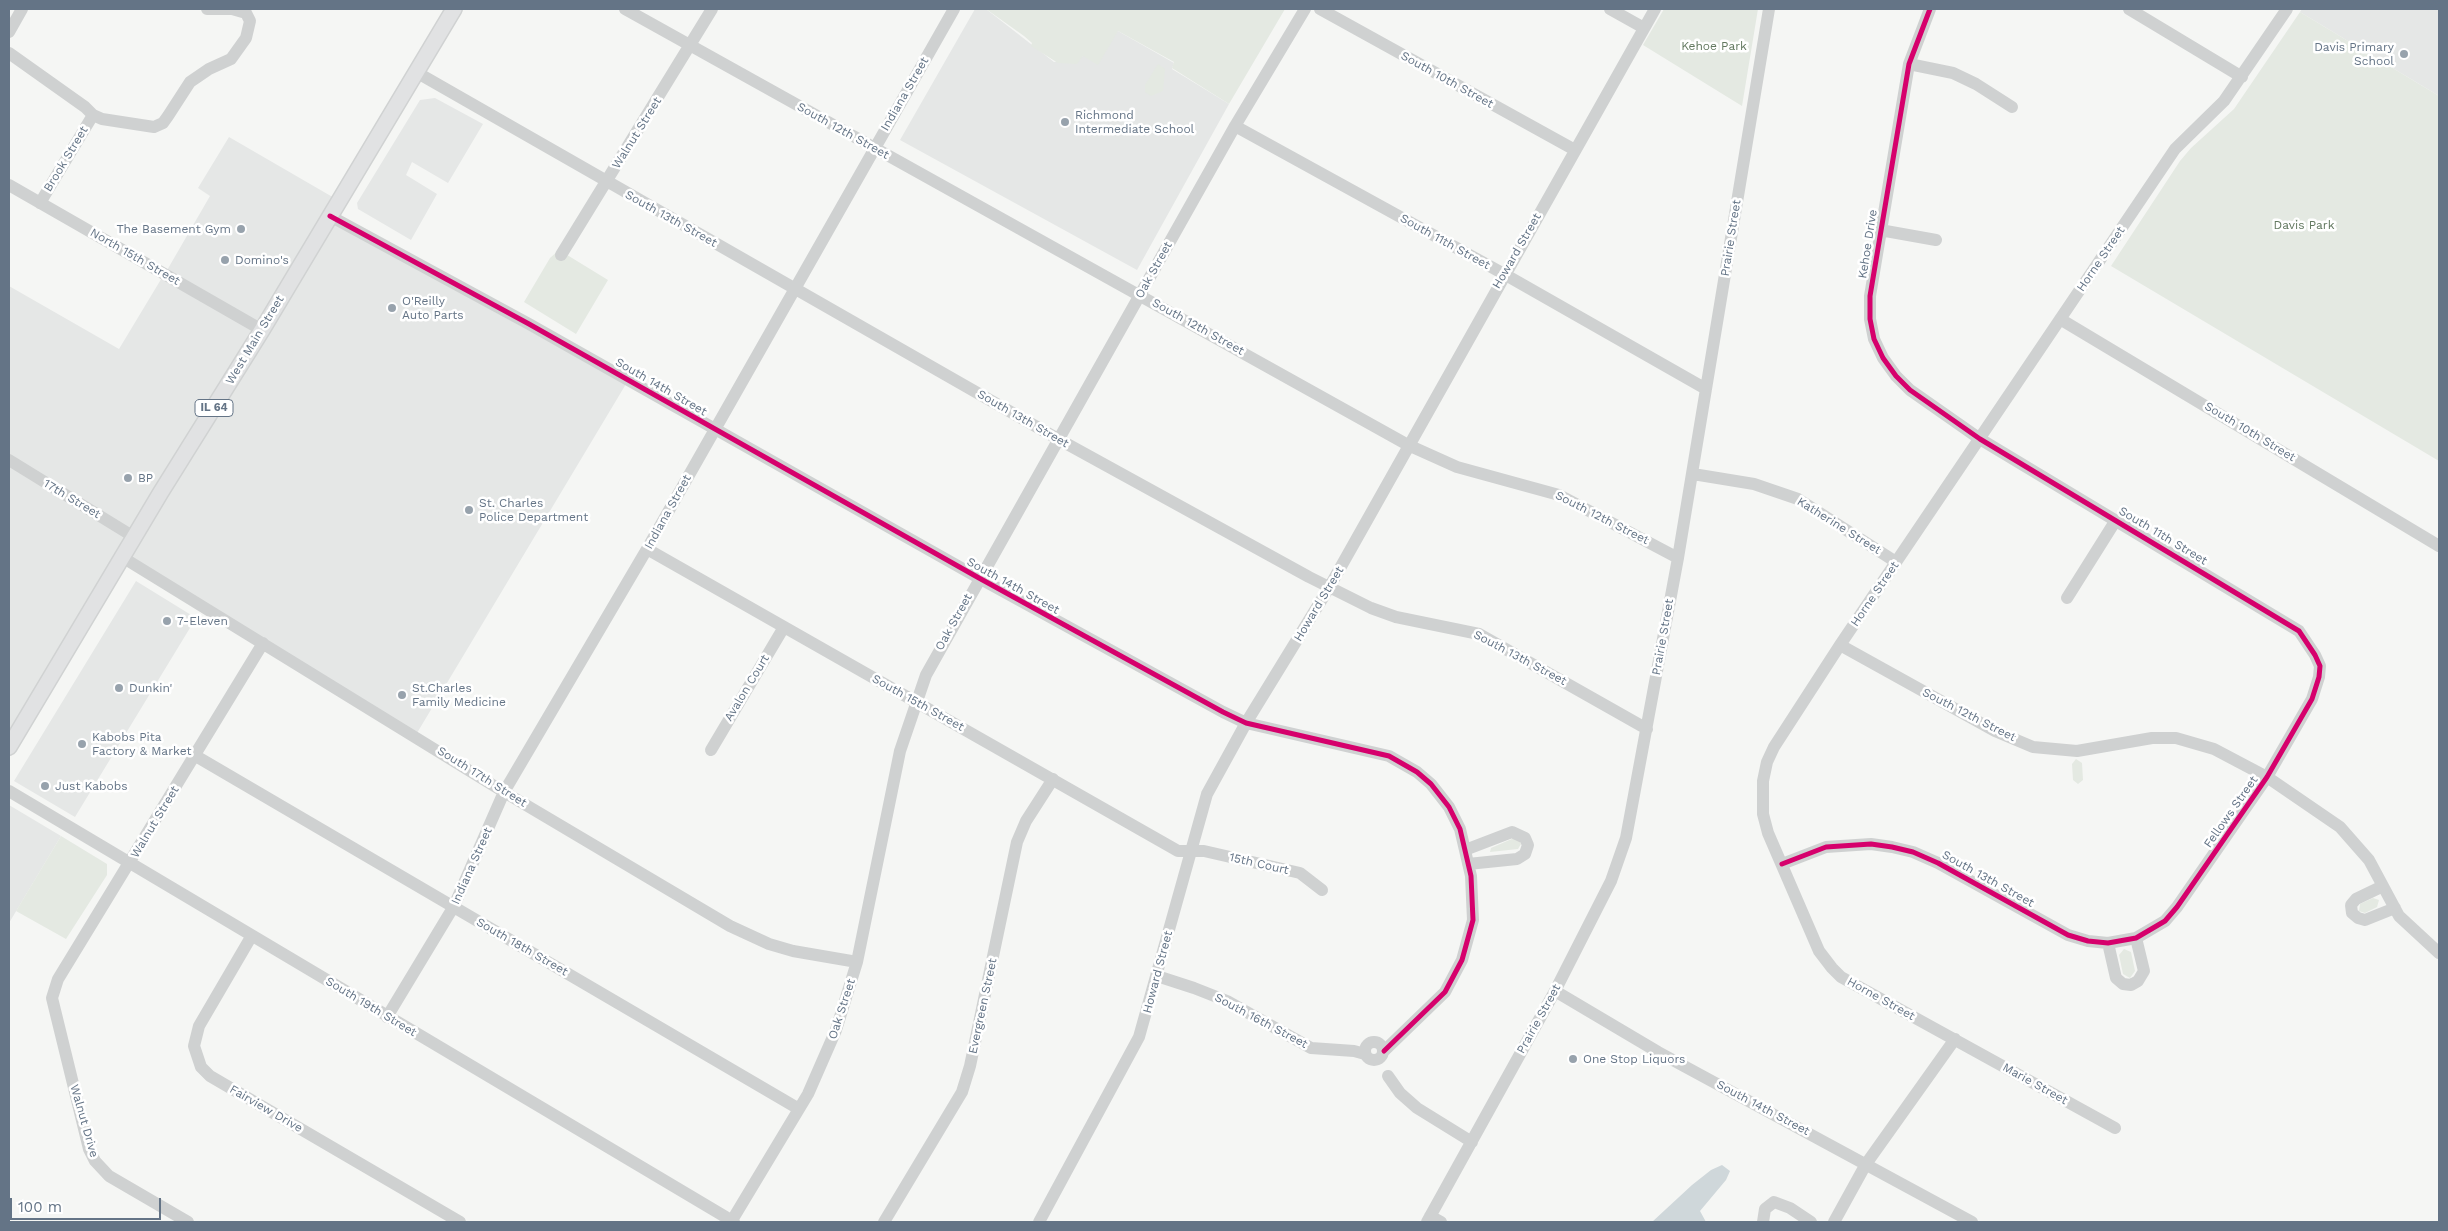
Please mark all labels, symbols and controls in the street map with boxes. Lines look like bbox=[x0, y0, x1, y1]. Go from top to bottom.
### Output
park label: Kehoe Park bbox=[1681, 39, 1747, 53]
place label: Davis Primary School bbox=[2314, 40, 2394, 68]
marker: Davis Primary School bbox=[2398, 48, 2410, 60]
street label: South 10th Street bbox=[1398, 49, 1496, 111]
street label: Indiana Street bbox=[878, 55, 932, 133]
street label: Walnut Street bbox=[609, 95, 665, 171]
street label: South 12th Street bbox=[794, 100, 892, 162]
place label: Richmond Intermediate School bbox=[1075, 108, 1194, 136]
marker: Richmond Intermediate School bbox=[1059, 116, 1071, 128]
street label: Brook Street bbox=[41, 124, 91, 194]
street label: South 13th Street bbox=[622, 188, 720, 250]
street label: Prairie Street bbox=[1718, 199, 1744, 277]
street label: Kehoe Drive bbox=[1855, 208, 1881, 280]
street label: South 11th Street bbox=[1397, 211, 1493, 273]
street label: Howard Street bbox=[1490, 211, 1544, 291]
park label: Davis Park bbox=[2274, 218, 2334, 232]
place label: The Basement Gym bbox=[117, 222, 231, 236]
marker: The Basement Gym bbox=[235, 223, 247, 235]
street label: Horne Street bbox=[2074, 224, 2128, 294]
street label: North 15th Street bbox=[88, 225, 182, 289]
street label: Oak Street bbox=[1132, 239, 1176, 301]
place label: Domino's bbox=[235, 253, 289, 267]
marker: Domino's bbox=[219, 254, 231, 266]
street label: West Main Street bbox=[223, 293, 287, 387]
place label: O'Reilly Auto Parts bbox=[402, 294, 464, 322]
street label: South 12th Street bbox=[1149, 296, 1247, 358]
marker: O'Reilly Auto Parts bbox=[386, 302, 398, 314]
street label: South 14th Street bbox=[613, 355, 709, 419]
street label: South 13th Street bbox=[975, 387, 1071, 451]
road number: IL 64 bbox=[195, 399, 233, 416]
street label: South 10th Street bbox=[2202, 399, 2298, 465]
place label: BP bbox=[138, 471, 153, 485]
marker: BP bbox=[122, 472, 134, 484]
street label: Indiana Street bbox=[642, 472, 694, 552]
street label: 17th Street bbox=[41, 476, 103, 522]
street label: South 12th Street bbox=[1553, 488, 1651, 548]
street label: Katherine Street bbox=[1794, 494, 1884, 558]
place label: St. Charles Police Department bbox=[479, 496, 588, 524]
marker: St. Charles Police Department bbox=[463, 504, 475, 516]
street label: South 11th Street bbox=[2116, 504, 2210, 568]
street label: South 14th Street bbox=[964, 555, 1062, 617]
street label: Horne Street bbox=[1848, 559, 1902, 629]
street label: Howard Street bbox=[1291, 564, 1347, 644]
street label: Oak Street bbox=[932, 591, 976, 653]
street label: Prairie Street bbox=[1649, 598, 1677, 676]
place label: 7-Eleven bbox=[177, 614, 228, 628]
marker: 7-Eleven bbox=[161, 615, 173, 627]
street label: South 13th Street bbox=[1471, 627, 1569, 689]
street label: Avalon Court bbox=[721, 652, 773, 724]
street label: South 15th Street bbox=[869, 672, 967, 734]
place label: Dunkin' bbox=[129, 681, 172, 695]
place label: St.Charles Family Medicine bbox=[412, 681, 506, 709]
marker: Dunkin' bbox=[113, 682, 125, 694]
street label: South 12th Street bbox=[1920, 685, 2018, 745]
marker: St.Charles Family Medicine bbox=[396, 689, 408, 701]
place label: Kabobs Pita Factory & Market bbox=[92, 730, 191, 758]
marker: Kabobs Pita Factory & Market bbox=[76, 738, 88, 750]
street label: South 17th Street bbox=[435, 744, 529, 810]
street label: Fellows Street bbox=[2201, 773, 2261, 851]
place label: Just Kabobs bbox=[55, 779, 128, 793]
marker: Just Kabobs bbox=[39, 780, 51, 792]
street label: Walnut Street bbox=[128, 783, 182, 861]
street label: Indiana Street bbox=[449, 825, 495, 907]
street label: South 13th Street bbox=[1939, 848, 2037, 910]
street label: 15th Court bbox=[1228, 850, 1290, 878]
street label: South 18th Street bbox=[474, 915, 570, 979]
street label: Howard Street bbox=[1140, 929, 1176, 1015]
street label: Evergreen Street bbox=[966, 957, 1000, 1055]
street label: South 19th Street bbox=[323, 974, 419, 1040]
street label: Horne Street bbox=[1845, 974, 1917, 1024]
street label: Oak Street bbox=[825, 977, 859, 1041]
street label: Prairie Street bbox=[1514, 982, 1564, 1056]
street label: South 16th Street bbox=[1212, 990, 1310, 1052]
place label: One Stop Liquors bbox=[1583, 1052, 1685, 1066]
marker: One Stop Liquors bbox=[1567, 1053, 1579, 1065]
street label: Marie Street bbox=[2000, 1060, 2070, 1108]
street label: South 14th Street bbox=[1714, 1077, 1812, 1139]
street label: Fairview Drive bbox=[227, 1082, 305, 1136]
street label: Walnut Drive bbox=[67, 1083, 101, 1159]
scale bar bbox=[12, 1188, 164, 1220]
text: 100 m bbox=[18, 1198, 62, 1216]

